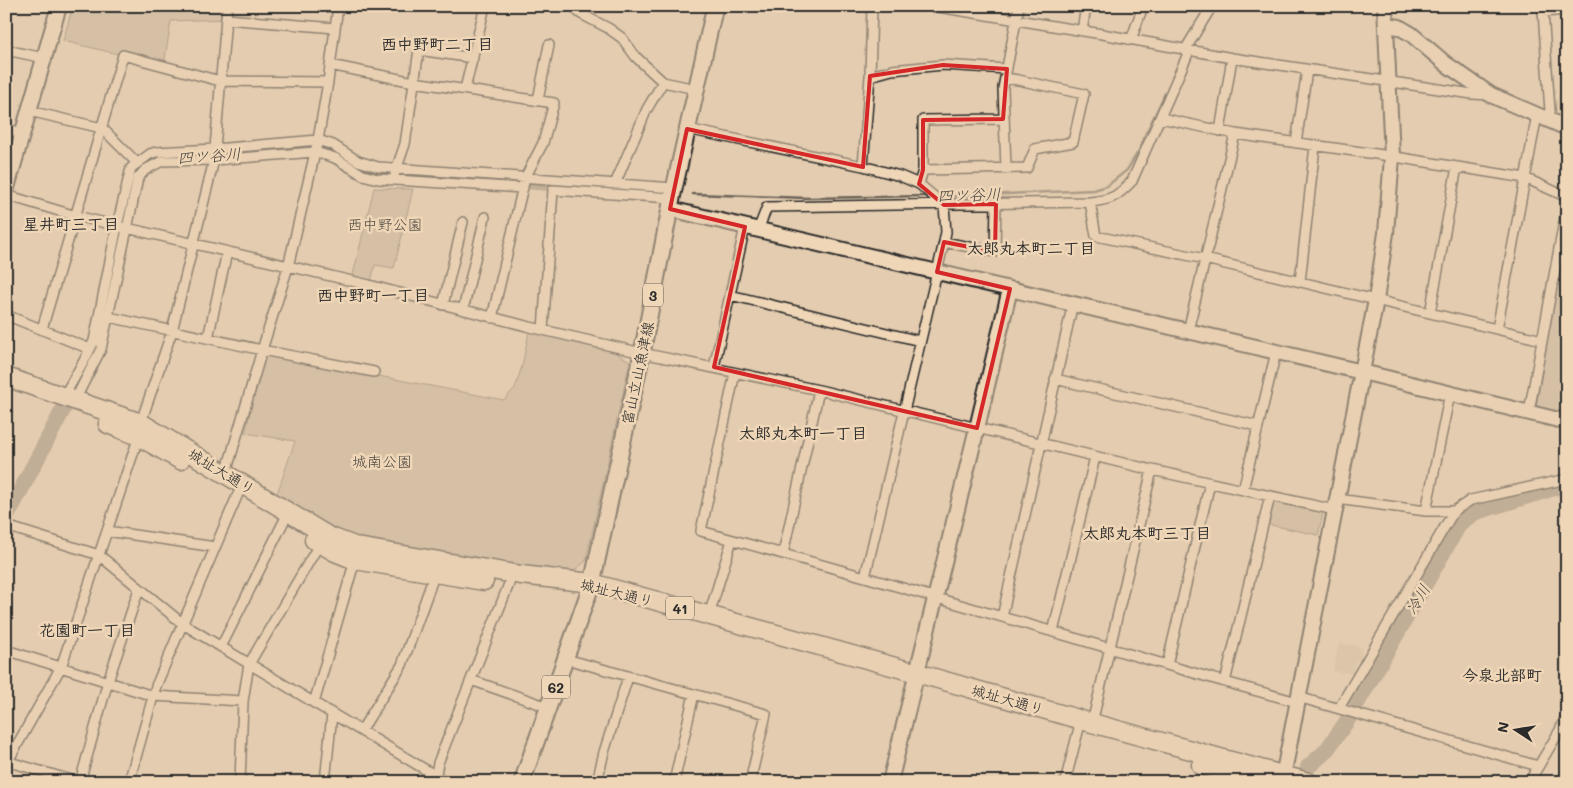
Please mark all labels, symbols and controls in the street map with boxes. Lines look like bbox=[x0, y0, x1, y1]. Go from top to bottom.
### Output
district label: 西中野町二丁目 bbox=[381, 33, 493, 54]
water label: 四ツ谷川 bbox=[176, 142, 242, 168]
water label: 四ツ谷川 bbox=[937, 182, 1001, 206]
district label: 星井町三丁目 bbox=[23, 213, 119, 234]
park label: 西中野公園 bbox=[347, 214, 423, 234]
district label: 太郎丸本町二丁目 bbox=[967, 237, 1095, 258]
district label: 西中野町一丁目 bbox=[317, 284, 429, 305]
road number: 3 bbox=[643, 284, 663, 306]
street label: 富山立山魚津線 bbox=[616, 320, 658, 426]
district label: 太郎丸本町一丁目 bbox=[739, 422, 867, 443]
street label: 城址大通り bbox=[185, 443, 259, 499]
park label: 城南公園 bbox=[352, 451, 412, 471]
district label: 太郎丸本町三丁目 bbox=[1083, 522, 1211, 543]
street label: 城址大通り bbox=[578, 573, 656, 611]
water label: 冷川 bbox=[1400, 580, 1434, 618]
road number: 41 bbox=[666, 596, 694, 620]
district label: 花園町一丁目 bbox=[39, 619, 135, 640]
district label: 今泉北部町 bbox=[1462, 664, 1542, 685]
road number: 62 bbox=[542, 676, 570, 699]
street label: 城址大通り bbox=[969, 679, 1047, 719]
north arrow bbox=[1490, 706, 1540, 756]
text: N bbox=[1492, 720, 1513, 734]

